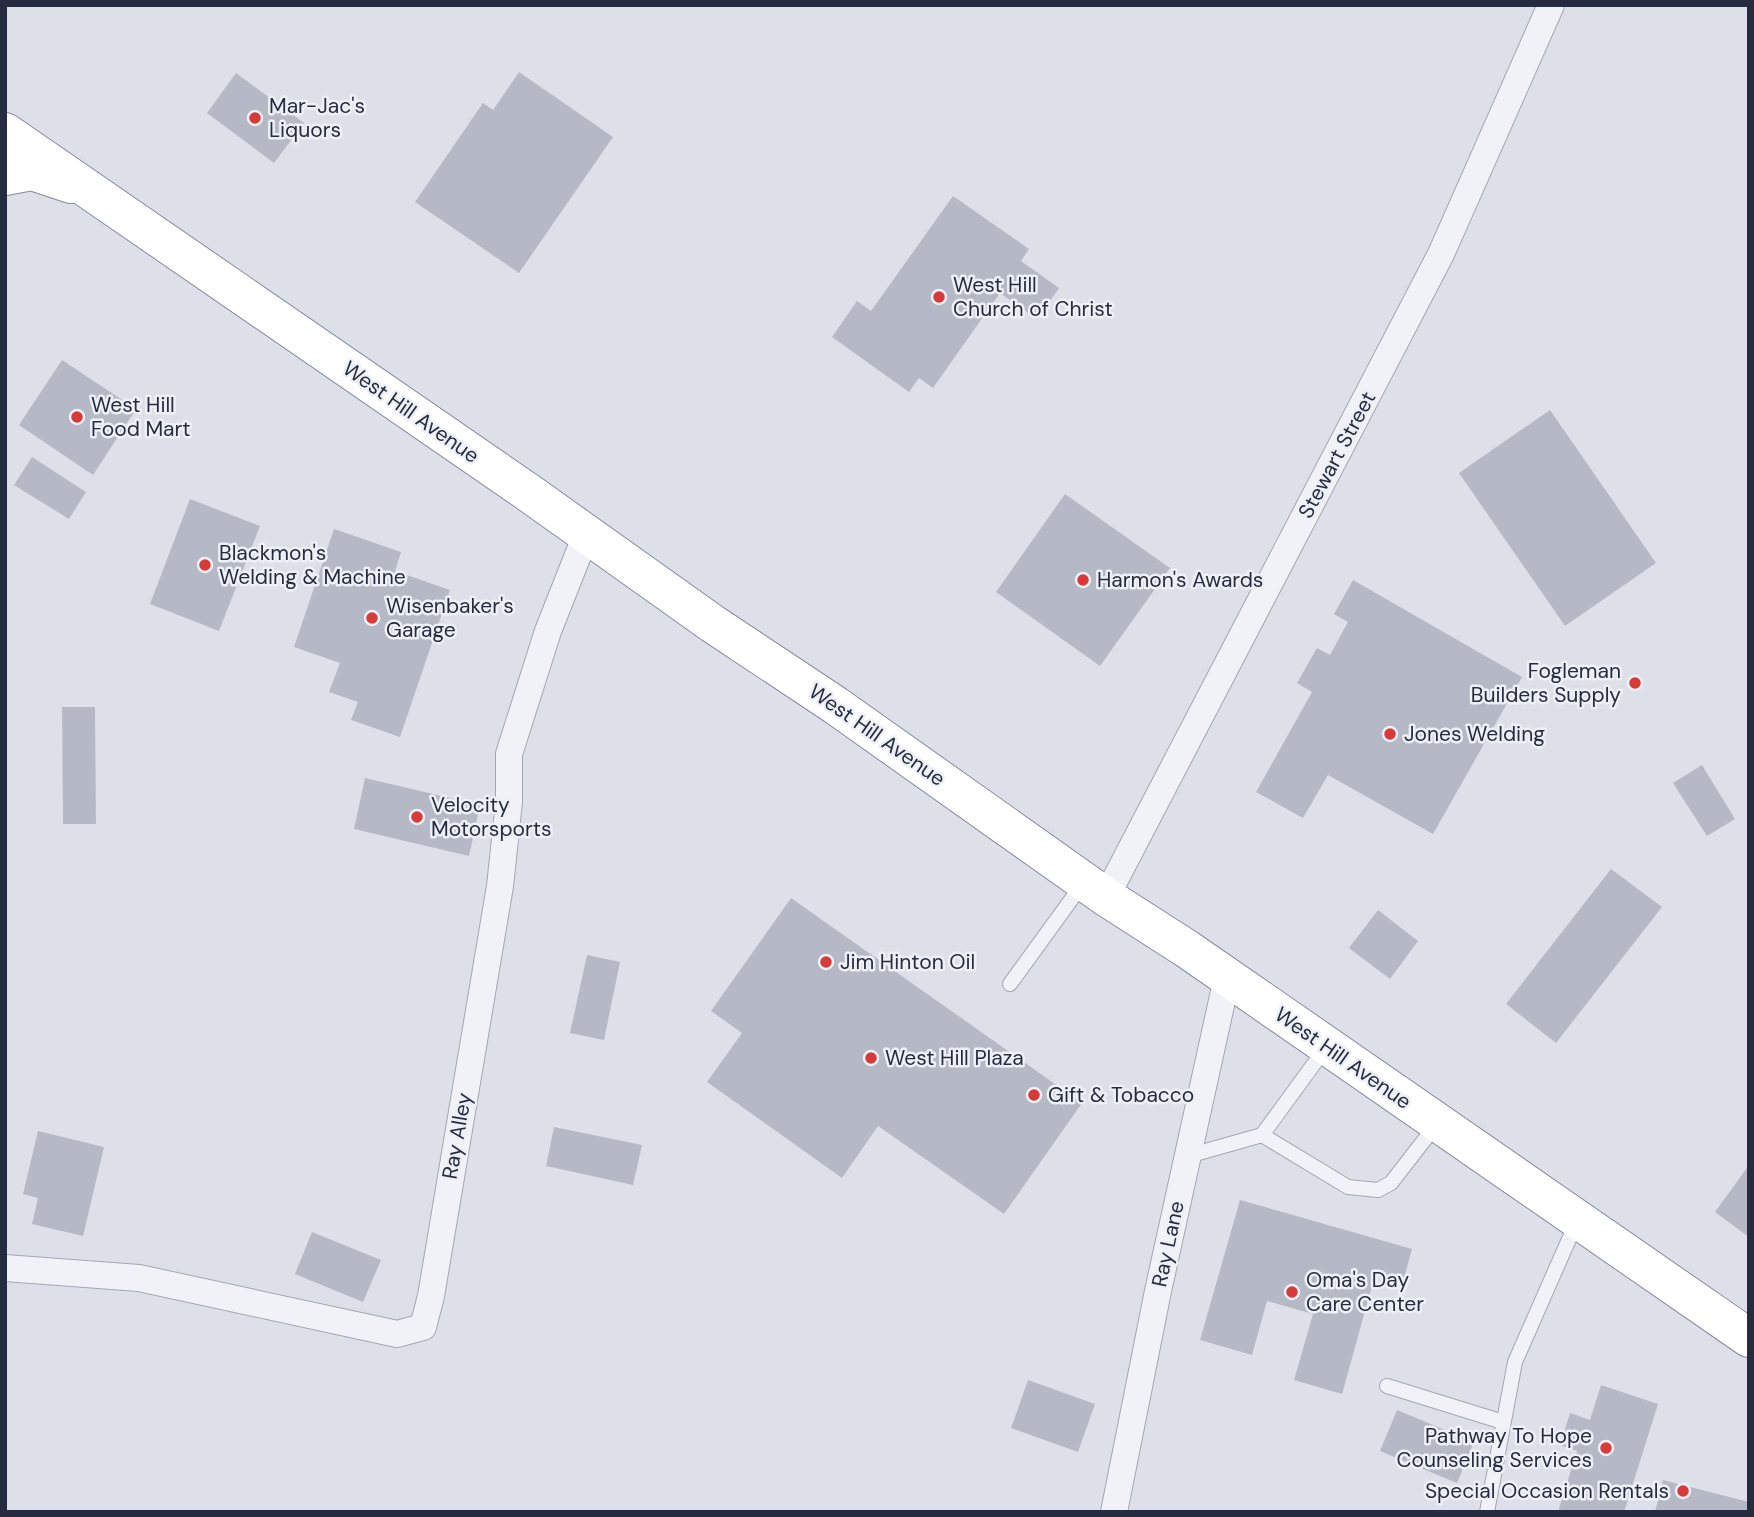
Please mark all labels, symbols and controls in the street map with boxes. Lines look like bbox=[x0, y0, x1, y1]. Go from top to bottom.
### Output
place label: Mar-Jac's Liquors bbox=[269, 92, 365, 144]
marker: Mar-Jac's Liquors bbox=[247, 110, 263, 126]
place label: West Hill Church of Christ bbox=[953, 271, 1113, 323]
marker: West Hill Church of Christ bbox=[931, 289, 947, 305]
street label: West Hill Avenue bbox=[337, 354, 485, 470]
street label: Stewart Street bbox=[1292, 387, 1382, 523]
place label: West Hill Food Mart bbox=[91, 391, 191, 443]
marker: West Hill Food Mart bbox=[69, 409, 85, 425]
place label: Blackmon's Welding & Machine bbox=[219, 539, 406, 591]
marker: Blackmon's Welding & Machine bbox=[197, 557, 213, 573]
place label: Harmon's Awards bbox=[1097, 566, 1263, 594]
marker: Harmon's Awards bbox=[1075, 572, 1091, 588]
place label: Wisenbaker's Garage bbox=[386, 592, 514, 644]
marker: Wisenbaker's Garage bbox=[364, 610, 380, 626]
place label: Fogleman Builders Supply bbox=[1471, 657, 1621, 709]
marker: Fogleman Builders Supply bbox=[1627, 675, 1643, 691]
street label: West Hill Avenue bbox=[803, 677, 951, 793]
place label: Jones Welding bbox=[1404, 720, 1545, 748]
marker: Jones Welding bbox=[1382, 726, 1398, 742]
place label: Velocity Motorsports bbox=[431, 791, 552, 843]
marker: Velocity Motorsports bbox=[409, 809, 425, 825]
place label: Jim Hinton Oil bbox=[840, 948, 975, 976]
marker: Jim Hinton Oil bbox=[818, 954, 834, 970]
street label: West Hill Avenue bbox=[1269, 1000, 1417, 1116]
place label: West Hill Plaza bbox=[885, 1044, 1024, 1072]
marker: West Hill Plaza bbox=[863, 1050, 879, 1066]
place label: Gift & Tobacco bbox=[1048, 1081, 1194, 1109]
marker: Gift & Tobacco bbox=[1026, 1087, 1042, 1103]
street label: Ray Alley bbox=[436, 1090, 478, 1181]
street label: Ray Lane bbox=[1145, 1198, 1191, 1289]
place label: Oma's Day Care Center bbox=[1306, 1266, 1424, 1318]
marker: Oma's Day Care Center bbox=[1284, 1284, 1300, 1300]
place label: Pathway To Hope Counseling Services bbox=[1396, 1422, 1592, 1474]
marker: Pathway To Hope Counseling Services bbox=[1598, 1440, 1614, 1456]
place label: Special Occasion Rentals bbox=[1425, 1477, 1669, 1505]
marker: Special Occasion Rentals bbox=[1675, 1483, 1691, 1499]

